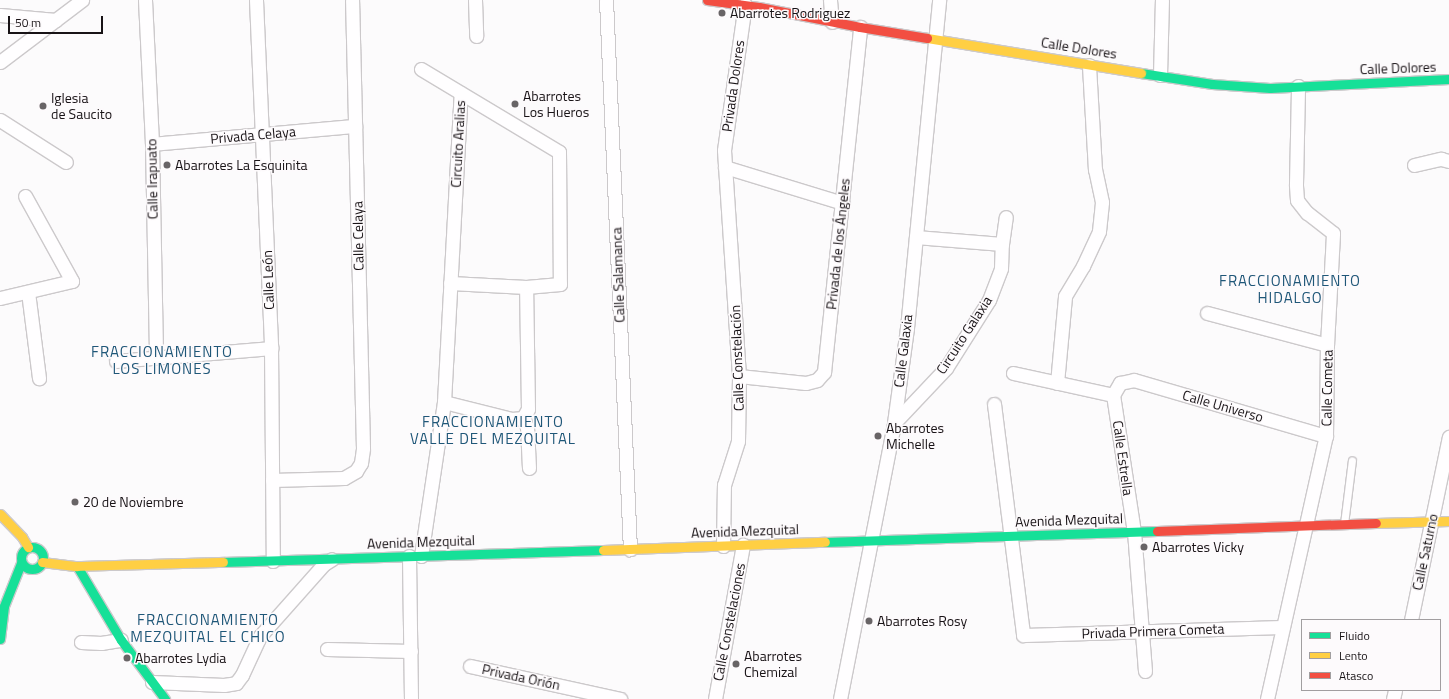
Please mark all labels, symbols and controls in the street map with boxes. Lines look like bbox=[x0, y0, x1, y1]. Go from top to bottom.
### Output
place label: Abarrotes Rodriguez bbox=[730, 5, 850, 21]
scale bar bbox=[10, 8, 105, 34]
marker: Abarrotes Rodriguez bbox=[717, 8, 727, 18]
text: 50 m bbox=[15, 13, 41, 32]
street label: Calle Dolores bbox=[1040, 34, 1118, 62]
street label: Privada Dolores bbox=[718, 39, 748, 133]
street label: Calle Dolores bbox=[1359, 58, 1437, 78]
place label: Abarrotes Los Hueros bbox=[523, 88, 589, 120]
place label: Iglesia de Saucito bbox=[51, 90, 112, 122]
marker: Abarrotes Los Hueros bbox=[510, 99, 520, 109]
street label: Circuito Aralias bbox=[447, 100, 469, 188]
marker: Iglesia de Saucito bbox=[38, 101, 48, 111]
street label: Privada Celaya bbox=[210, 123, 296, 147]
street label: Calle Irapuato bbox=[143, 139, 161, 219]
place label: Abarrotes La Esquinita bbox=[175, 157, 308, 173]
marker: Abarrotes La Esquinita bbox=[162, 160, 172, 170]
street label: Privada de los Ángeles bbox=[823, 177, 853, 311]
street label: Calle Celaya bbox=[349, 201, 367, 271]
street label: Calle Salamanca bbox=[608, 227, 628, 323]
street label: Calle León bbox=[259, 250, 277, 310]
district label: FRACCIONAMIENTO HIDALGO bbox=[1219, 271, 1361, 306]
street label: Circuito Galaxia bbox=[933, 293, 995, 377]
street label: Calle Constelación bbox=[727, 305, 747, 411]
street label: Calle Galaxia bbox=[890, 313, 916, 389]
district label: FRACCIONAMIENTO LOS LIMONES bbox=[91, 342, 233, 377]
street label: Calle Cometa bbox=[1318, 349, 1336, 427]
street label: Calle Universo bbox=[1181, 386, 1265, 426]
district label: FRACCIONAMIENTO VALLE DEL MEZQUITAL bbox=[410, 412, 576, 447]
street label: Calle Estrella bbox=[1109, 419, 1137, 497]
place label: Abarrotes Michelle bbox=[886, 420, 944, 452]
marker: Abarrotes Michelle bbox=[873, 431, 883, 441]
place label: 20 de Noviembre bbox=[83, 494, 184, 510]
marker: 20 de Noviembre bbox=[70, 497, 80, 507]
street label: Avenida Mezquital bbox=[1015, 510, 1123, 530]
street label: Calle Saturno bbox=[1409, 512, 1441, 592]
street label: Avenida Mezquital bbox=[691, 521, 799, 541]
street label: Avenida Mezquital bbox=[367, 532, 475, 552]
place label: Abarrotes Vicky bbox=[1152, 539, 1244, 555]
marker: Abarrotes Vicky bbox=[1139, 542, 1149, 552]
street label: Calle Constelaciones bbox=[709, 561, 749, 683]
district label: FRACCIONAMIENTO MEZQUITAL EL CHICO bbox=[130, 610, 286, 645]
place label: Abarrotes Rosy bbox=[877, 613, 967, 629]
marker: Abarrotes Rosy bbox=[864, 616, 874, 626]
legend bbox=[1301, 619, 1441, 691]
street label: Privada Primera Cometa bbox=[1081, 620, 1225, 642]
text: Fluido bbox=[1339, 626, 1370, 645]
text: Lento bbox=[1339, 646, 1368, 665]
place label: Abarrotes Chemizal bbox=[744, 648, 802, 680]
place label: Abarrotes Lydia bbox=[135, 650, 226, 666]
marker: Abarrotes Lydia bbox=[122, 653, 132, 663]
marker: Abarrotes Chemizal bbox=[731, 659, 741, 669]
street label: Privada Orión bbox=[480, 661, 562, 693]
text: Atasco bbox=[1339, 666, 1373, 685]

